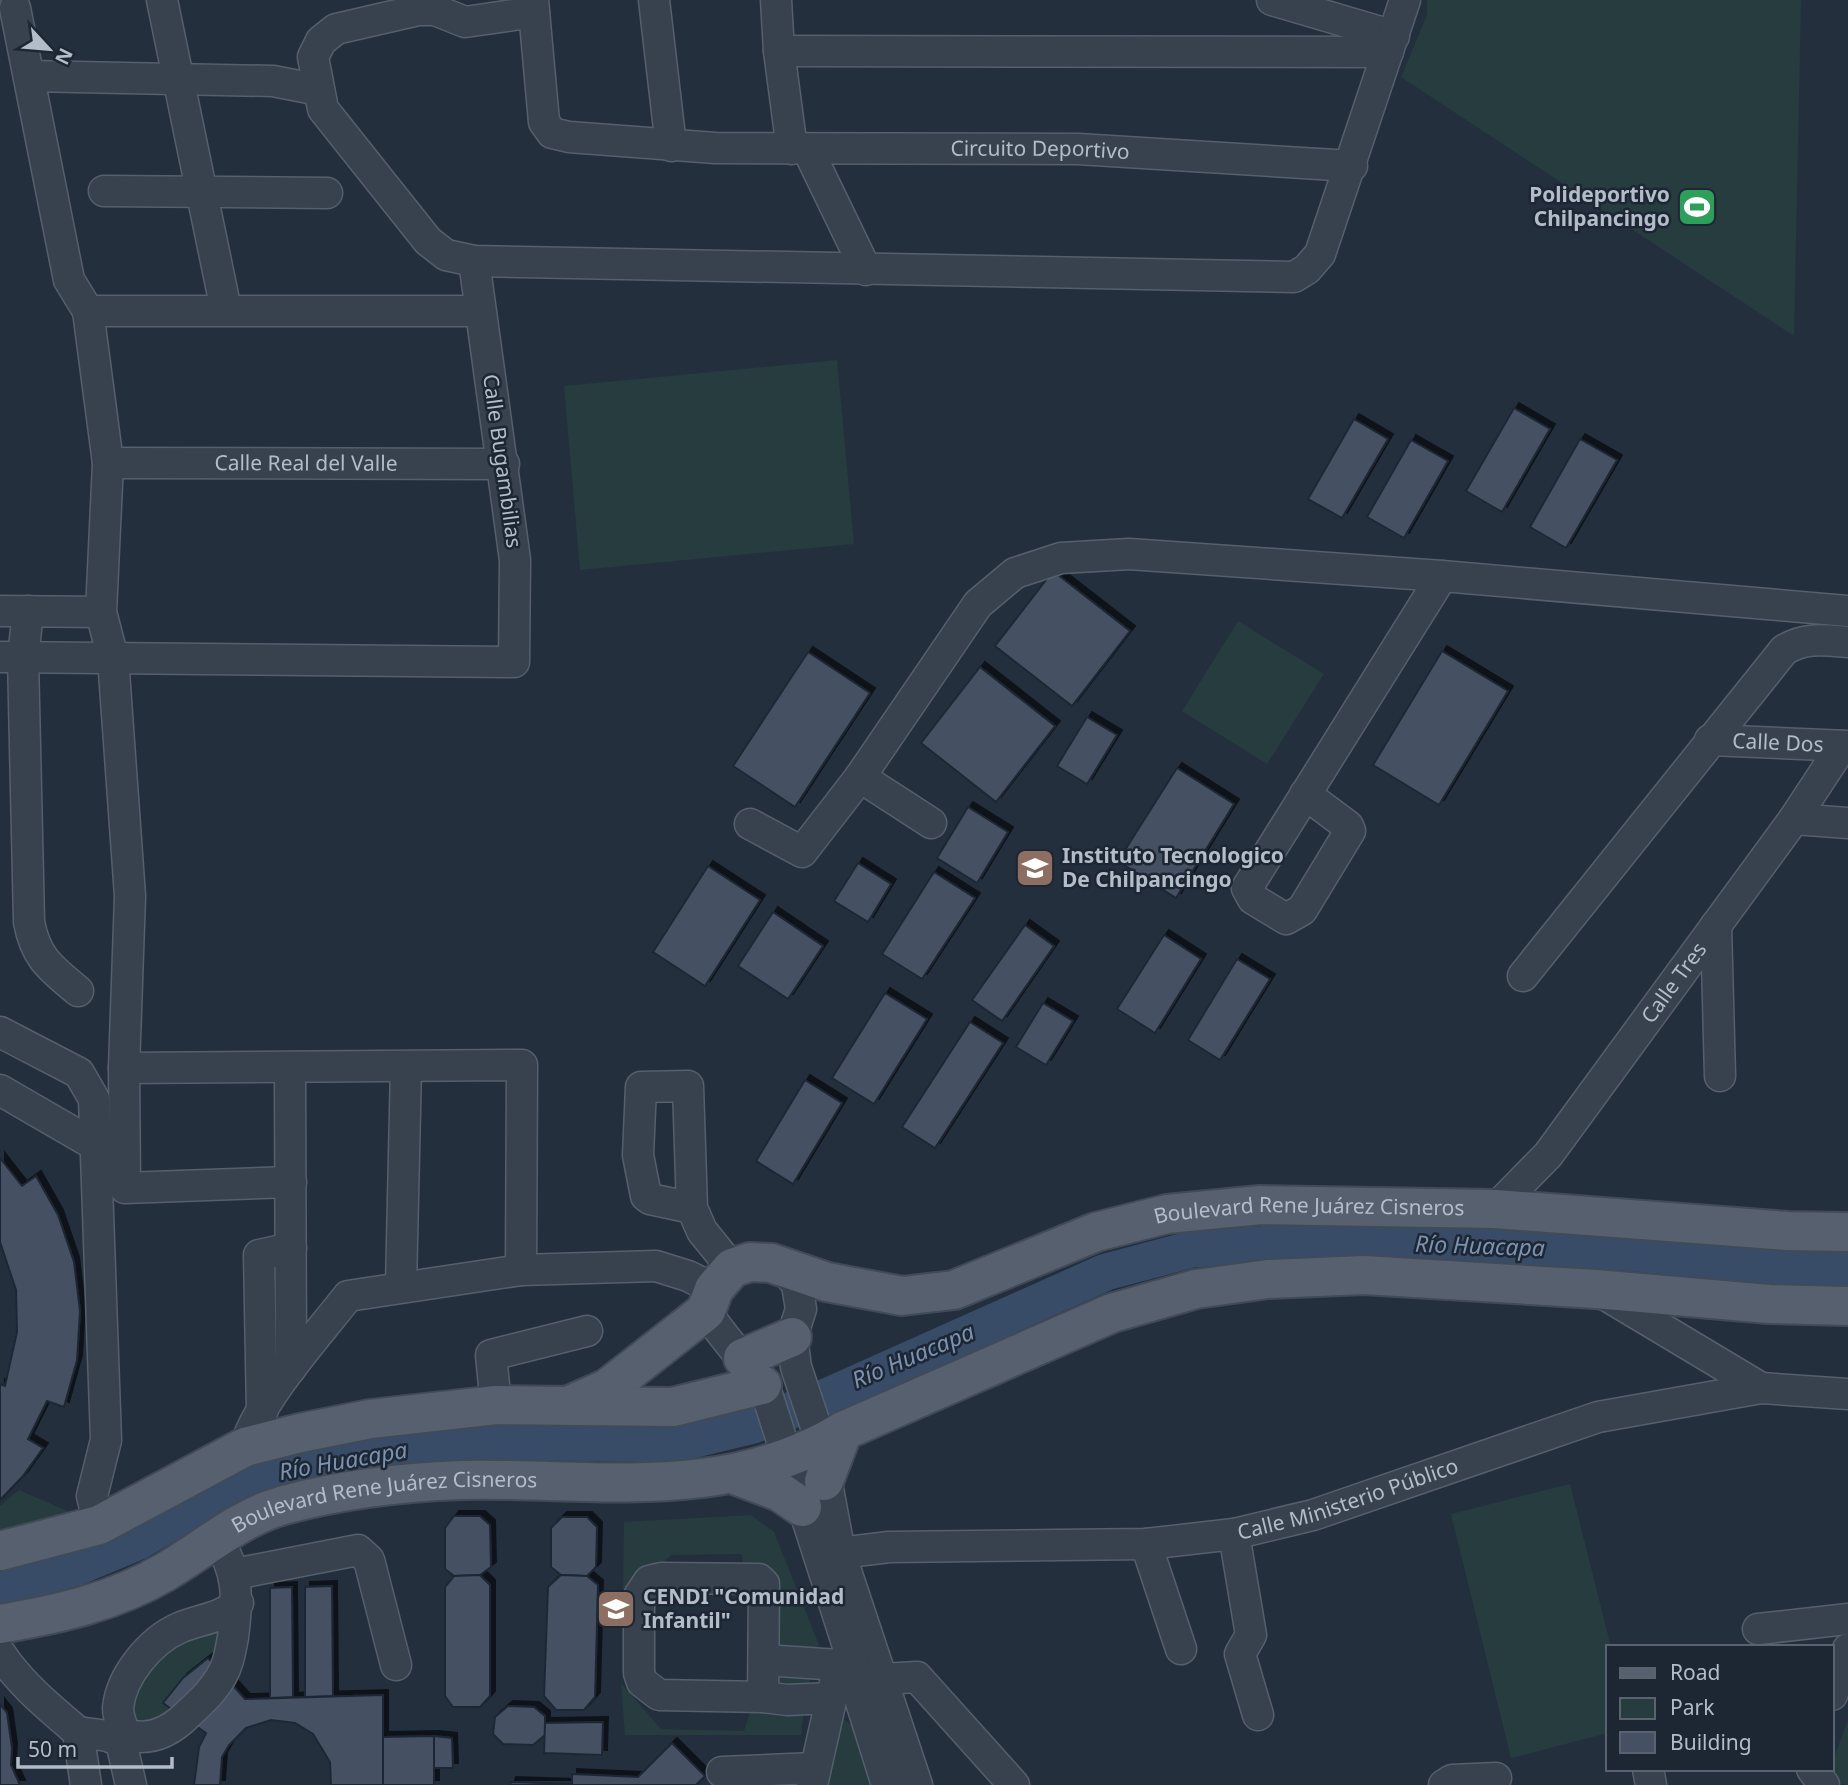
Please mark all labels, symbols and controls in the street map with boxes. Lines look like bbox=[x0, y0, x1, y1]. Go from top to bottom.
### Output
north arrow bbox=[14, 14, 84, 84]
text: N bbox=[49, 44, 79, 69]
street label: Circuito Deportivo bbox=[950, 134, 1130, 165]
place label: Polideportivo Chilpancingo bbox=[1529, 180, 1670, 232]
sports icon: Polideportivo Chilpancingo bbox=[1676, 186, 1718, 228]
street label: Calle Bugambilias bbox=[477, 372, 529, 550]
street label: Calle Real del Valle bbox=[214, 448, 398, 477]
street label: Calle Dos bbox=[1732, 726, 1824, 758]
place label: Instituto Tecnologico De Chilpancingo bbox=[1062, 841, 1284, 893]
school or university icon: Instituto Tecnologico De Chilpancingo bbox=[1014, 847, 1056, 889]
street label: Calle Tres bbox=[1634, 936, 1712, 1028]
street label: Boulevard Rene Juárez Cisneros bbox=[1151, 1190, 1465, 1230]
water label: Río Huacapa bbox=[1415, 1227, 1546, 1263]
water label: Río Huacapa bbox=[847, 1315, 979, 1395]
water label: Río Huacapa bbox=[276, 1433, 410, 1487]
street label: Calle Ministerio Público bbox=[1234, 1451, 1462, 1546]
street label: Boulevard Rene Juárez Cisneros bbox=[226, 1465, 538, 1539]
place label: CENDI "Comunidad Infantil" bbox=[643, 1582, 844, 1634]
school or university icon: CENDI "Comunidad Infantil" bbox=[595, 1588, 637, 1630]
legend bbox=[1606, 1645, 1834, 1771]
text: Road bbox=[1670, 1658, 1720, 1686]
text: Park bbox=[1670, 1693, 1715, 1721]
scale bar bbox=[18, 1726, 172, 1770]
text: Building bbox=[1670, 1728, 1752, 1756]
text: 50 m bbox=[28, 1735, 77, 1763]

